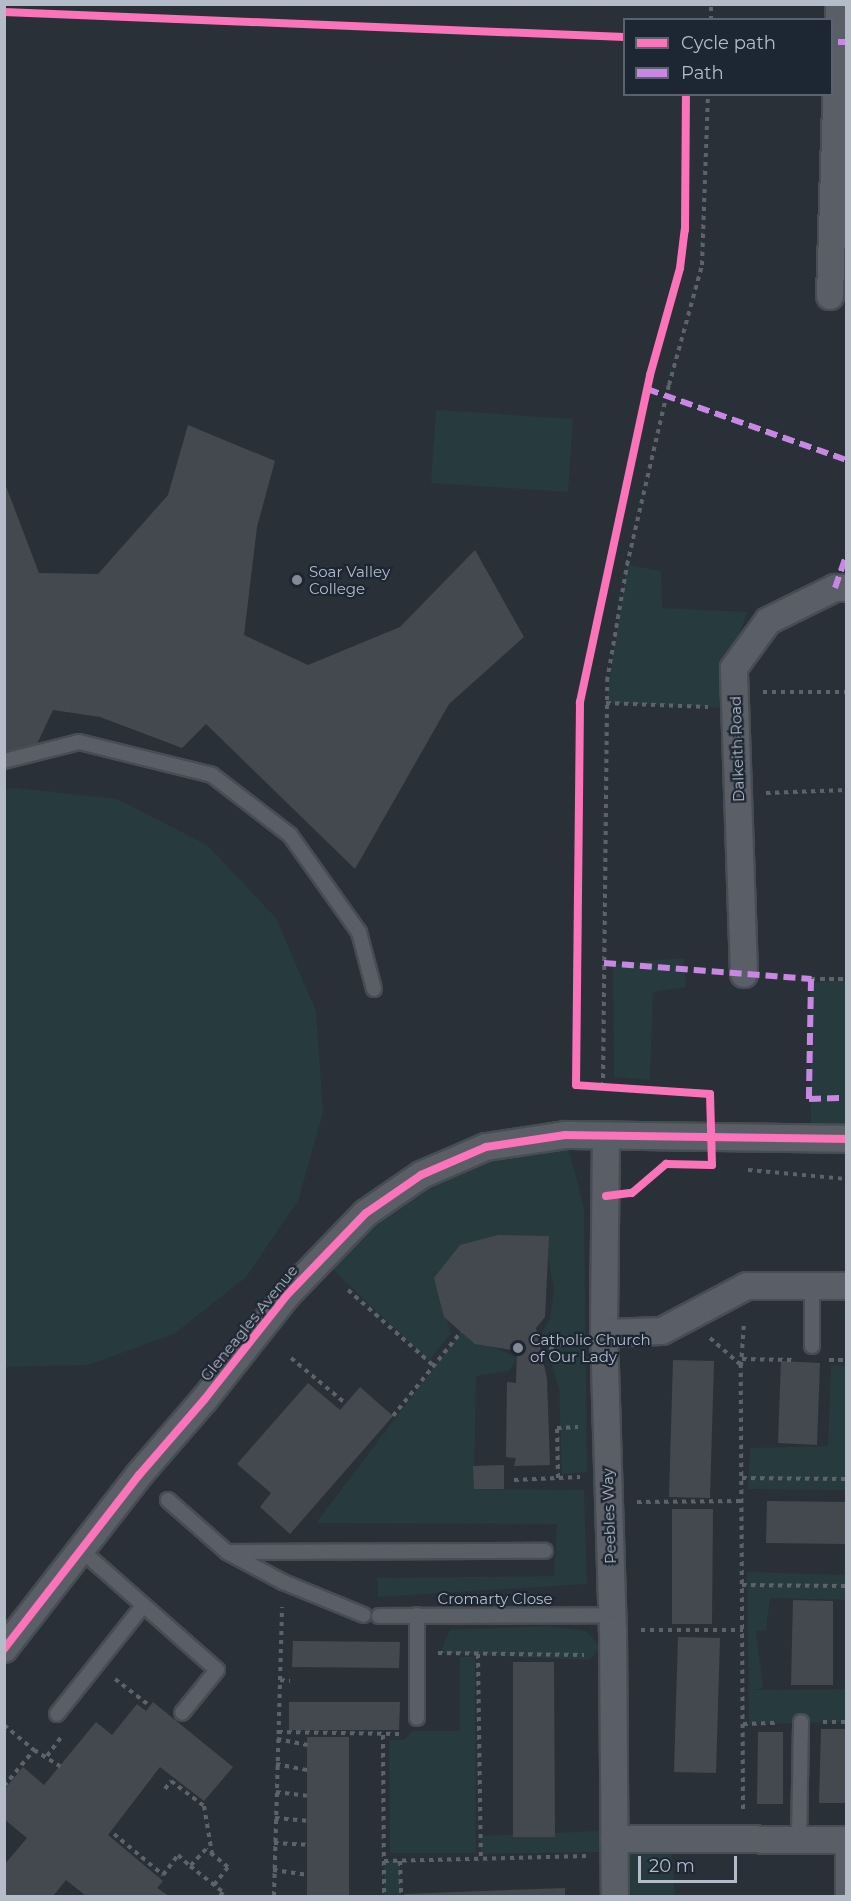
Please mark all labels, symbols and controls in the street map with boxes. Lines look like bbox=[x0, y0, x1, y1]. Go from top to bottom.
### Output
legend bbox=[623, 18, 833, 96]
text: Cycle path bbox=[681, 32, 776, 54]
text: Path bbox=[681, 62, 724, 84]
place label: Soar Valley College bbox=[309, 562, 390, 597]
marker: Soar Valley College bbox=[290, 573, 304, 587]
street label: Dalkeith Road bbox=[726, 696, 748, 802]
street label: Gleneagles Avenue bbox=[197, 1261, 301, 1385]
place label: Catholic Church of Our Lady bbox=[530, 1330, 651, 1365]
marker: Catholic Church of Our Lady bbox=[511, 1341, 525, 1355]
street label: Peebles Way bbox=[598, 1468, 620, 1564]
street label: Cromarty Close bbox=[438, 1590, 552, 1608]
scale bar bbox=[641, 1844, 740, 1882]
text: 20 m bbox=[649, 1855, 695, 1877]

